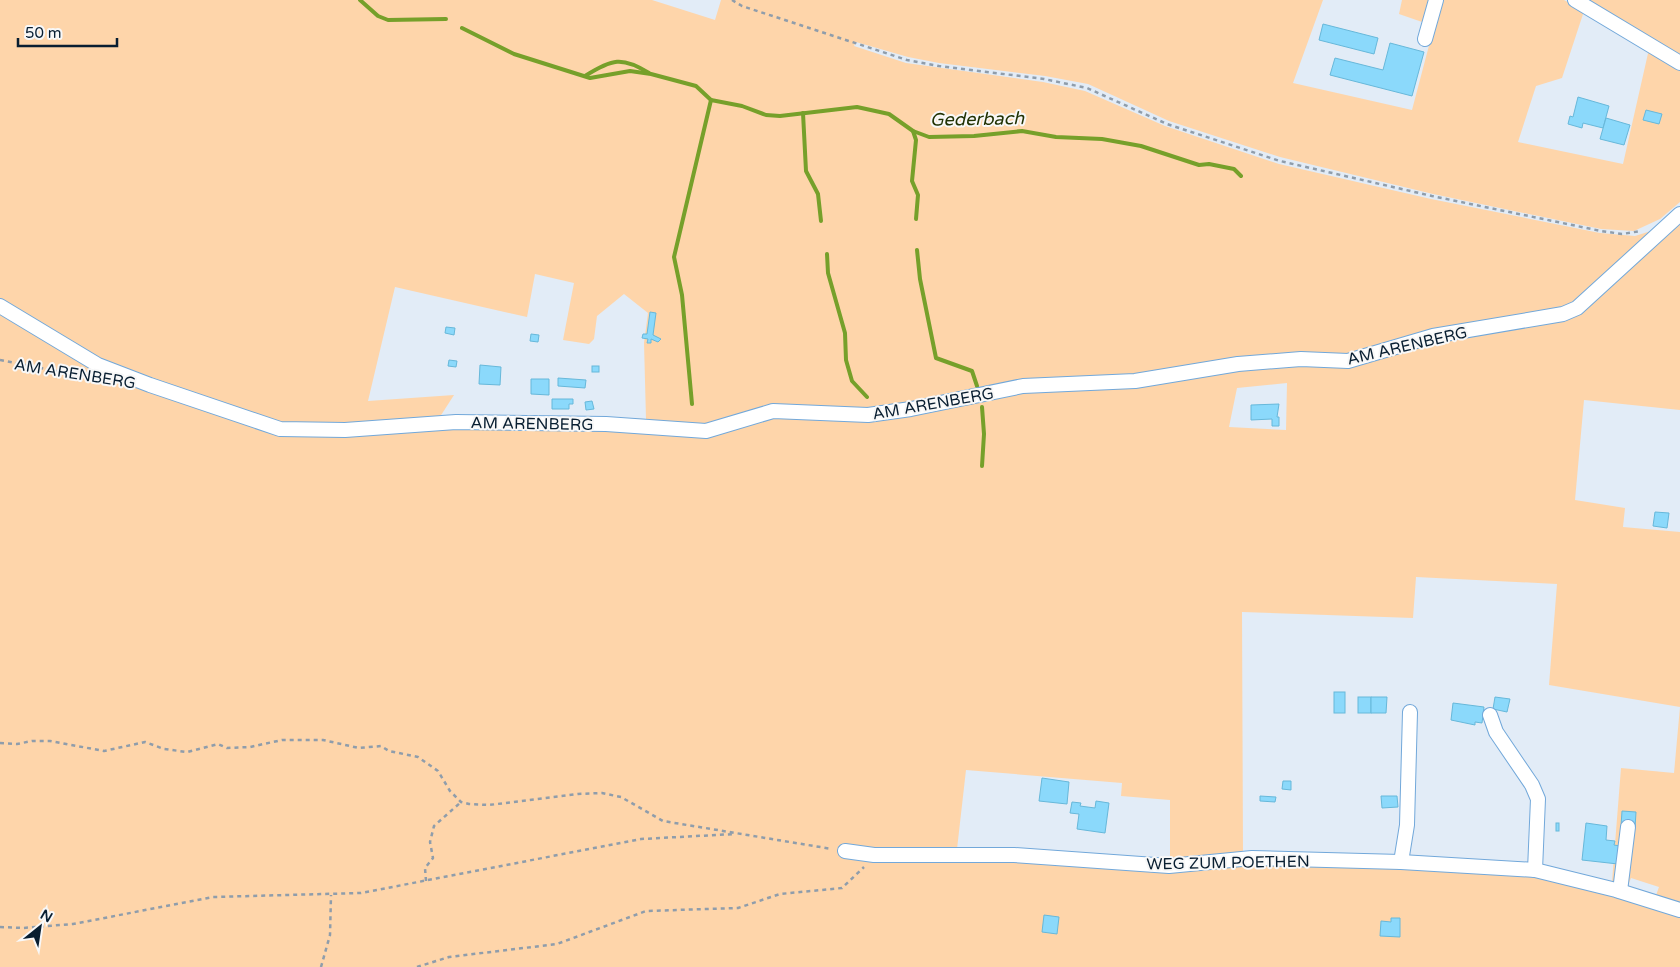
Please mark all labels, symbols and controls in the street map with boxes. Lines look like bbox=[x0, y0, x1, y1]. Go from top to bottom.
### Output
scale bar bbox=[18, 15, 116, 47]
text: 50 m bbox=[25, 24, 62, 42]
water label: Gederbach bbox=[930, 107, 1025, 131]
street label: AM ARENBERG bbox=[1345, 322, 1469, 370]
street label: AM ARENBERG bbox=[13, 355, 137, 393]
street label: AM ARENBERG bbox=[871, 383, 995, 424]
street label: AM ARENBERG bbox=[470, 413, 594, 435]
street label: WEG ZUM POETHEN bbox=[1146, 852, 1310, 874]
north arrow bbox=[15, 902, 65, 952]
text: N bbox=[37, 906, 55, 926]

